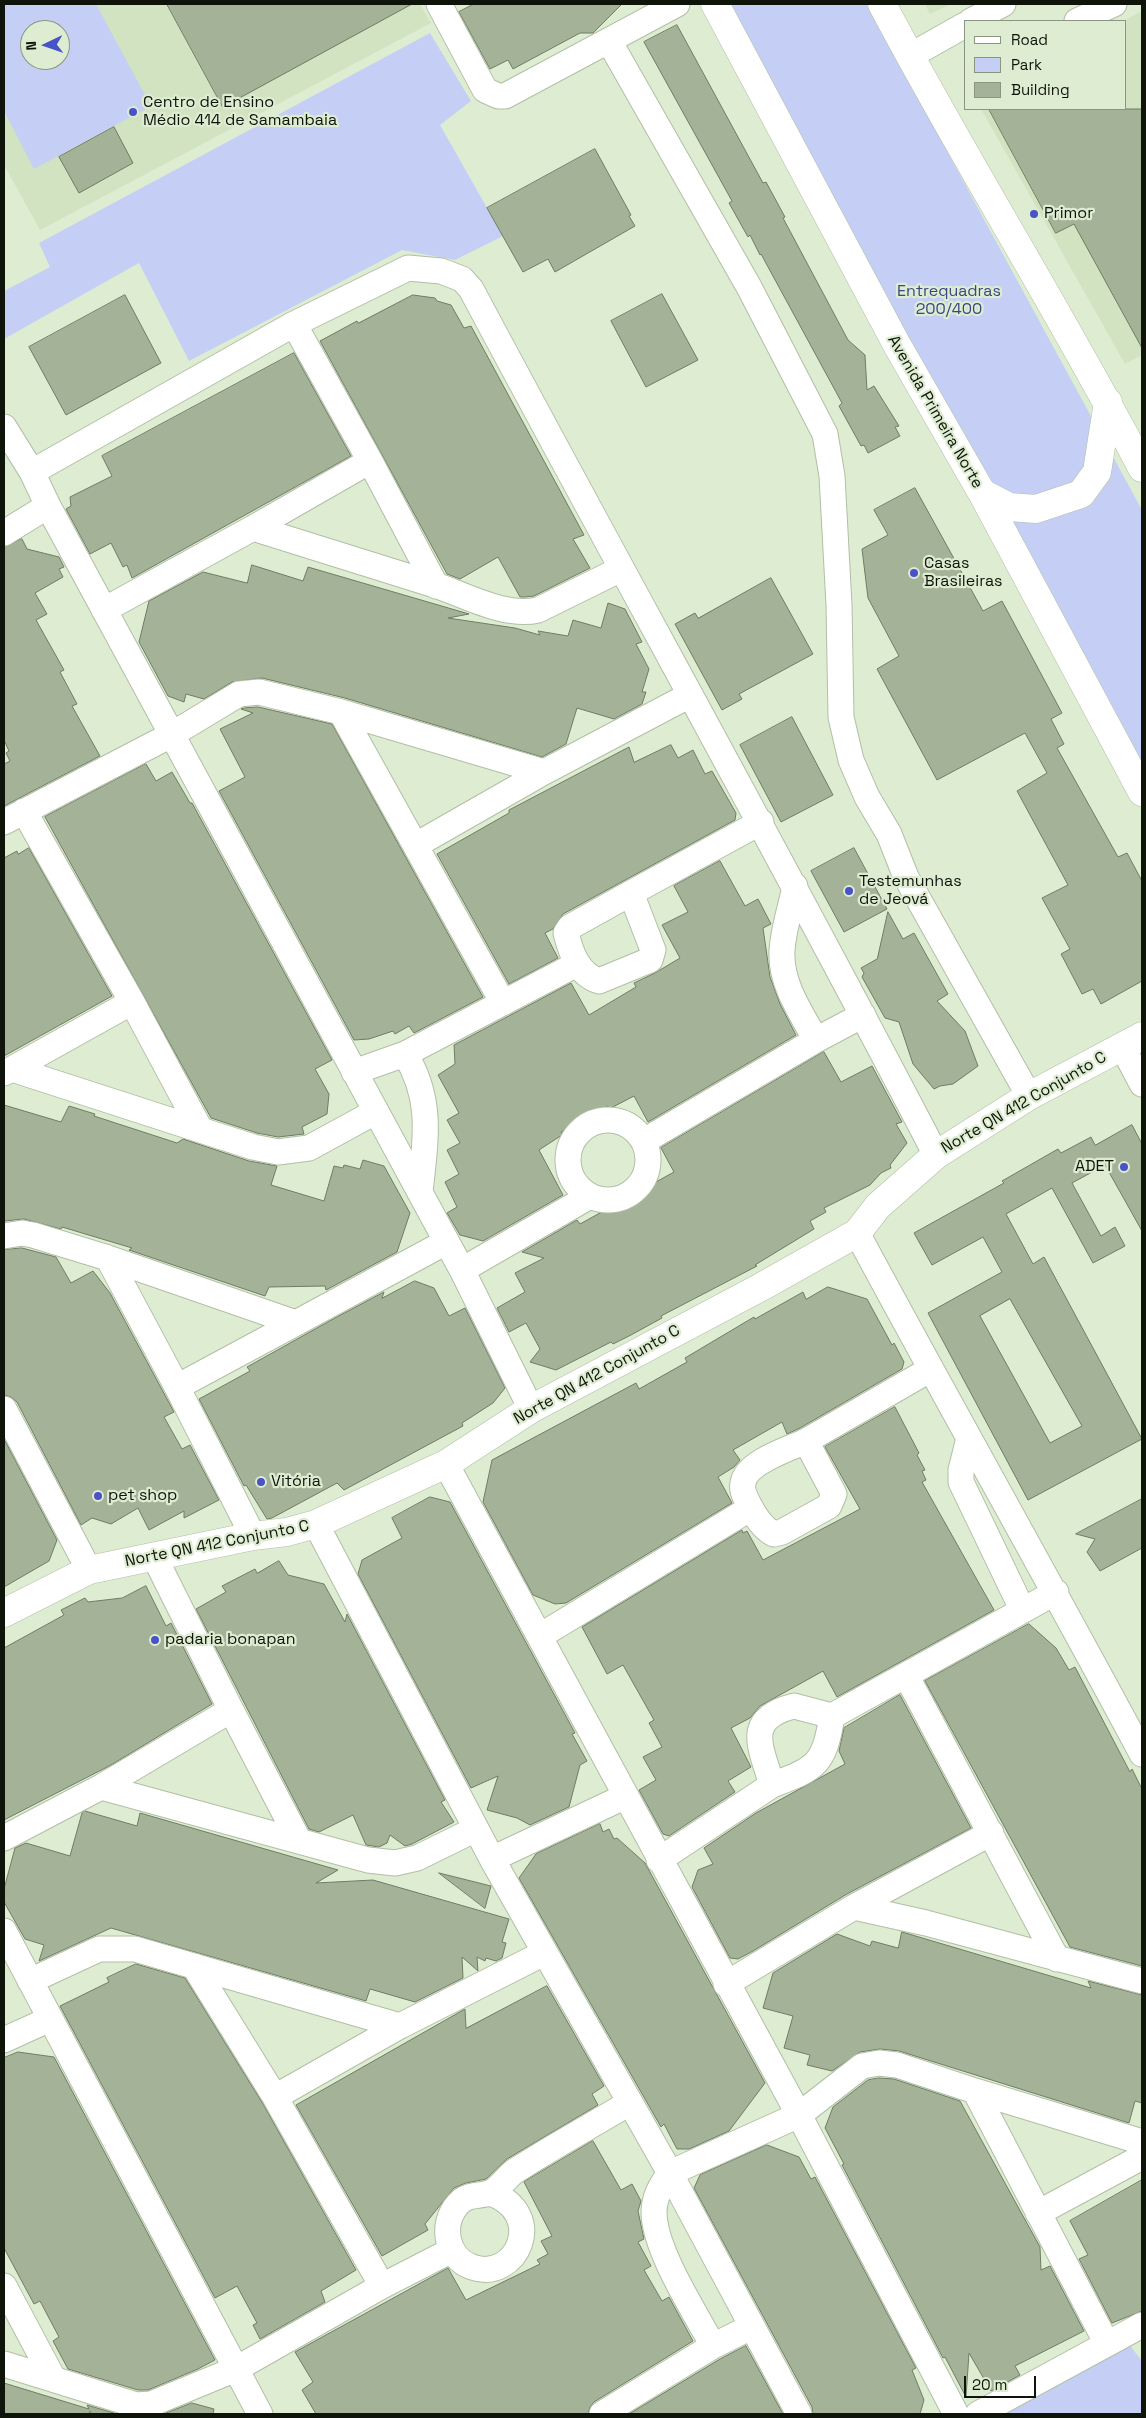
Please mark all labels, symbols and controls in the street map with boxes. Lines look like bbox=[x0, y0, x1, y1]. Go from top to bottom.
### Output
north arrow bbox=[20, 20, 70, 70]
legend bbox=[964, 20, 1126, 110]
text: Road bbox=[1011, 30, 1048, 49]
text: N bbox=[22, 41, 40, 51]
text: Park bbox=[1011, 55, 1042, 74]
text: Building bbox=[1011, 80, 1070, 99]
place label: Centro de Ensino Médio 414 de Samambaia bbox=[143, 93, 337, 131]
marker: Centro de Ensino Médio 414 de Samambaia bbox=[127, 106, 139, 118]
place label: Primor bbox=[1044, 204, 1093, 224]
marker: Primor bbox=[1028, 208, 1040, 220]
park label: Entrequadras 200/400 bbox=[897, 282, 1001, 320]
street label: Avenida Primeira Norte bbox=[883, 332, 987, 492]
place label: Casas Brasileiras bbox=[924, 554, 1002, 592]
marker: Casas Brasileiras bbox=[908, 567, 920, 579]
place label: Testemunhas de Jeová bbox=[859, 872, 962, 910]
marker: Testemunhas de Jeová bbox=[843, 885, 855, 897]
street label: Norte QN 412 Conjunto C bbox=[938, 1048, 1110, 1158]
place label: ADET bbox=[1075, 1157, 1114, 1177]
marker: ADET bbox=[1118, 1161, 1130, 1173]
street label: Norte QN 412 Conjunto C bbox=[510, 1321, 684, 1429]
place label: Vitória bbox=[271, 1472, 321, 1492]
marker: Vitória bbox=[255, 1476, 267, 1488]
place label: pet shop bbox=[108, 1486, 177, 1506]
marker: pet shop bbox=[92, 1490, 104, 1502]
street label: Norte QN 412 Conjunto C bbox=[123, 1517, 311, 1571]
place label: padaria bonapan bbox=[165, 1630, 296, 1650]
marker: padaria bonapan bbox=[149, 1634, 161, 1646]
scale bar bbox=[966, 2366, 1038, 2398]
text: 20 m bbox=[972, 2375, 1007, 2394]

